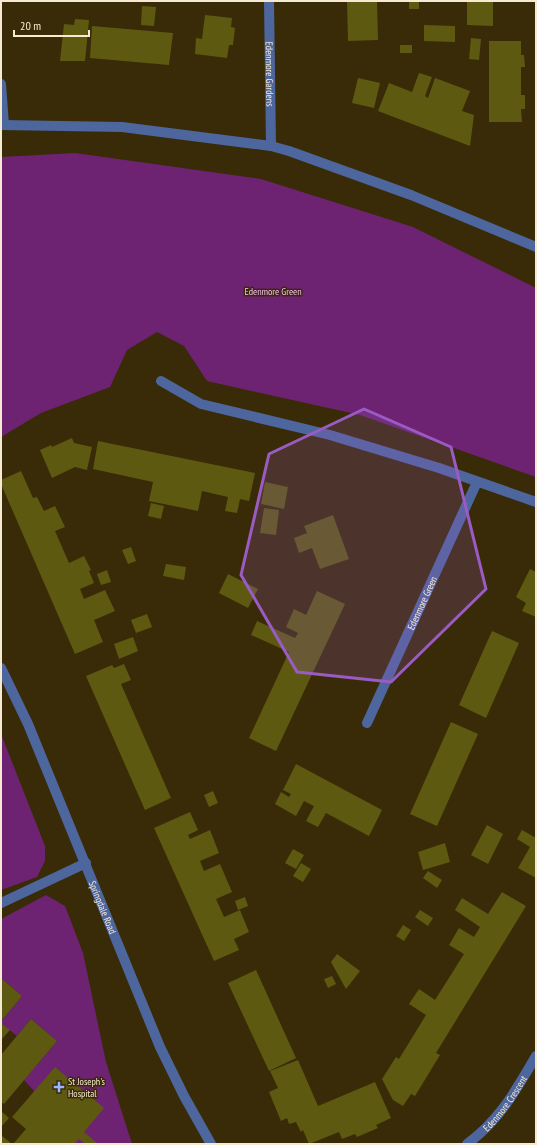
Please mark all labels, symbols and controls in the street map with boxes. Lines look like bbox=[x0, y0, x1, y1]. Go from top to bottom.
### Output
scale bar bbox=[14, 12, 89, 38]
text: 20 m bbox=[20, 18, 41, 33]
street label: Edenmore Gardens bbox=[263, 41, 277, 107]
park label: Edenmore Green bbox=[244, 285, 302, 298]
street label: Edenmore Green bbox=[404, 574, 440, 632]
street label: Springdale Road bbox=[86, 879, 120, 936]
street label: Edenmore Crescent bbox=[480, 1073, 530, 1134]
place label: St Joseph's Hospital bbox=[68, 1075, 105, 1100]
marker: St Joseph's Hospital bbox=[53, 1081, 65, 1093]

